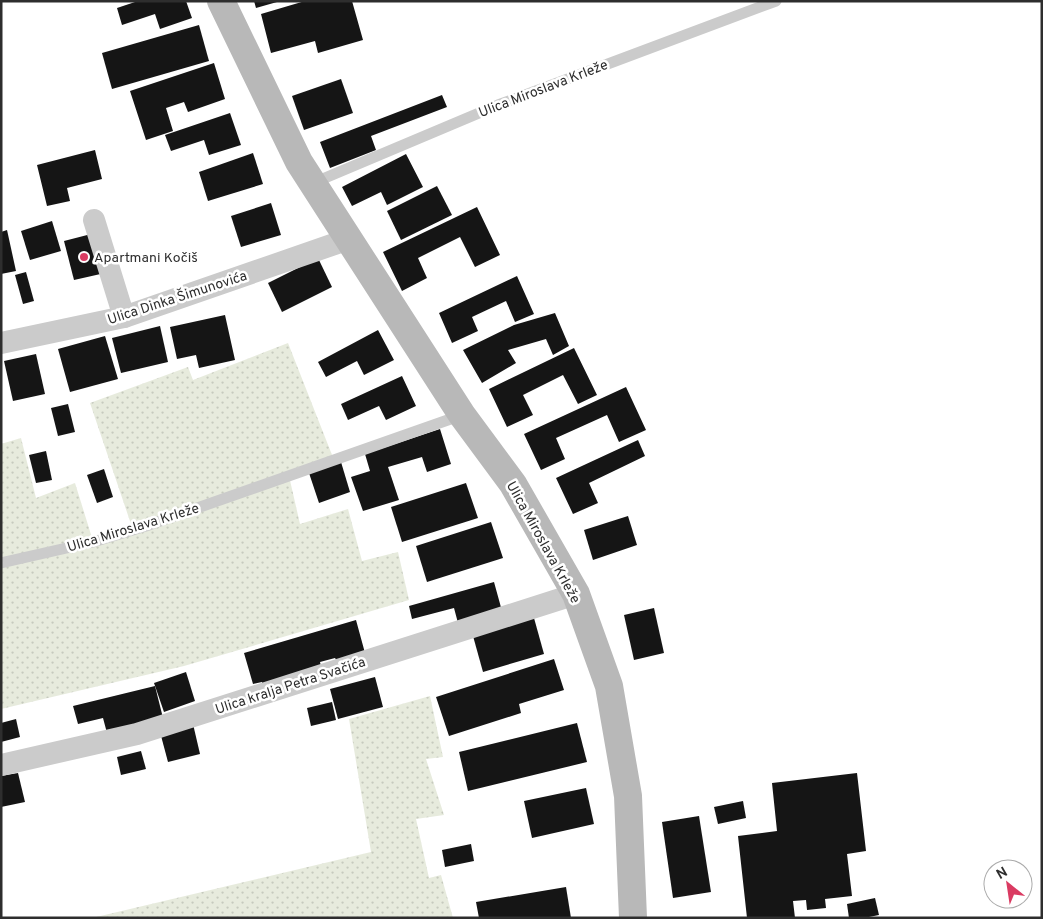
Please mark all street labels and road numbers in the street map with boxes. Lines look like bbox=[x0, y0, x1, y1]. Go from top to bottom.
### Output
street label: Ulica Miroslava Krleže bbox=[476, 57, 611, 122]
street label: Ulica Dinka Šimunovića bbox=[105, 267, 249, 329]
street label: Ulica Miroslava Krleže bbox=[502, 479, 583, 607]
street label: Ulica Miroslava Krleže bbox=[65, 500, 202, 557]
street label: Ulica kralja Petra Svačića bbox=[213, 654, 368, 719]

